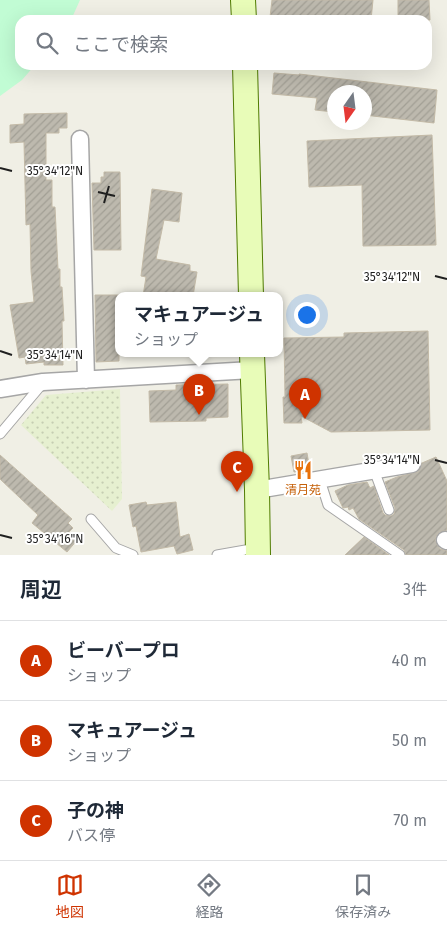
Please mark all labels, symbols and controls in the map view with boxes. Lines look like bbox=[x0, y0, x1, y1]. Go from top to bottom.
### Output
search box bbox=[15, 15, 432, 70]
icon: search bbox=[33, 29, 61, 57]
text: ここで検索 bbox=[73, 33, 168, 56]
north arrow bbox=[327, 85, 372, 130]
text: 35°34'12"N bbox=[27, 164, 83, 178]
text: 35°34'12"N bbox=[364, 270, 420, 284]
popup bbox=[115, 292, 283, 357]
your location bbox=[294, 302, 320, 328]
text: マキュアージュ bbox=[134, 303, 264, 326]
text: ショップ bbox=[134, 330, 198, 349]
text: 35°34'14"N bbox=[27, 348, 83, 362]
pin: B bbox=[183, 374, 215, 415]
pin: A bbox=[289, 378, 321, 419]
pin: C bbox=[221, 451, 253, 492]
text: 35°34'14"N bbox=[364, 453, 420, 467]
restaurant icon: 清月苑 bbox=[292, 459, 314, 481]
place label: 清月苑 bbox=[285, 483, 321, 497]
text: 35°34'16"N bbox=[27, 532, 83, 546]
text: 周辺 bbox=[20, 577, 62, 603]
text: 3件 bbox=[403, 580, 427, 599]
text: ビーバープロ bbox=[67, 639, 180, 662]
text: A bbox=[31, 651, 41, 670]
text: 40 m bbox=[392, 651, 427, 670]
text: ショップ bbox=[67, 666, 131, 685]
text: マキュアージュ bbox=[67, 719, 197, 742]
text: B bbox=[31, 731, 41, 750]
text: 50 m bbox=[392, 731, 427, 750]
text: ショップ bbox=[67, 746, 131, 765]
text: 子の神 bbox=[67, 799, 124, 822]
text: C bbox=[31, 811, 41, 830]
text: 70 m bbox=[393, 811, 427, 830]
text: バス停 bbox=[67, 826, 115, 845]
tab: 地図 bbox=[56, 871, 84, 921]
tab: 経路 bbox=[195, 871, 223, 921]
tab: 保存済み bbox=[335, 871, 391, 921]

